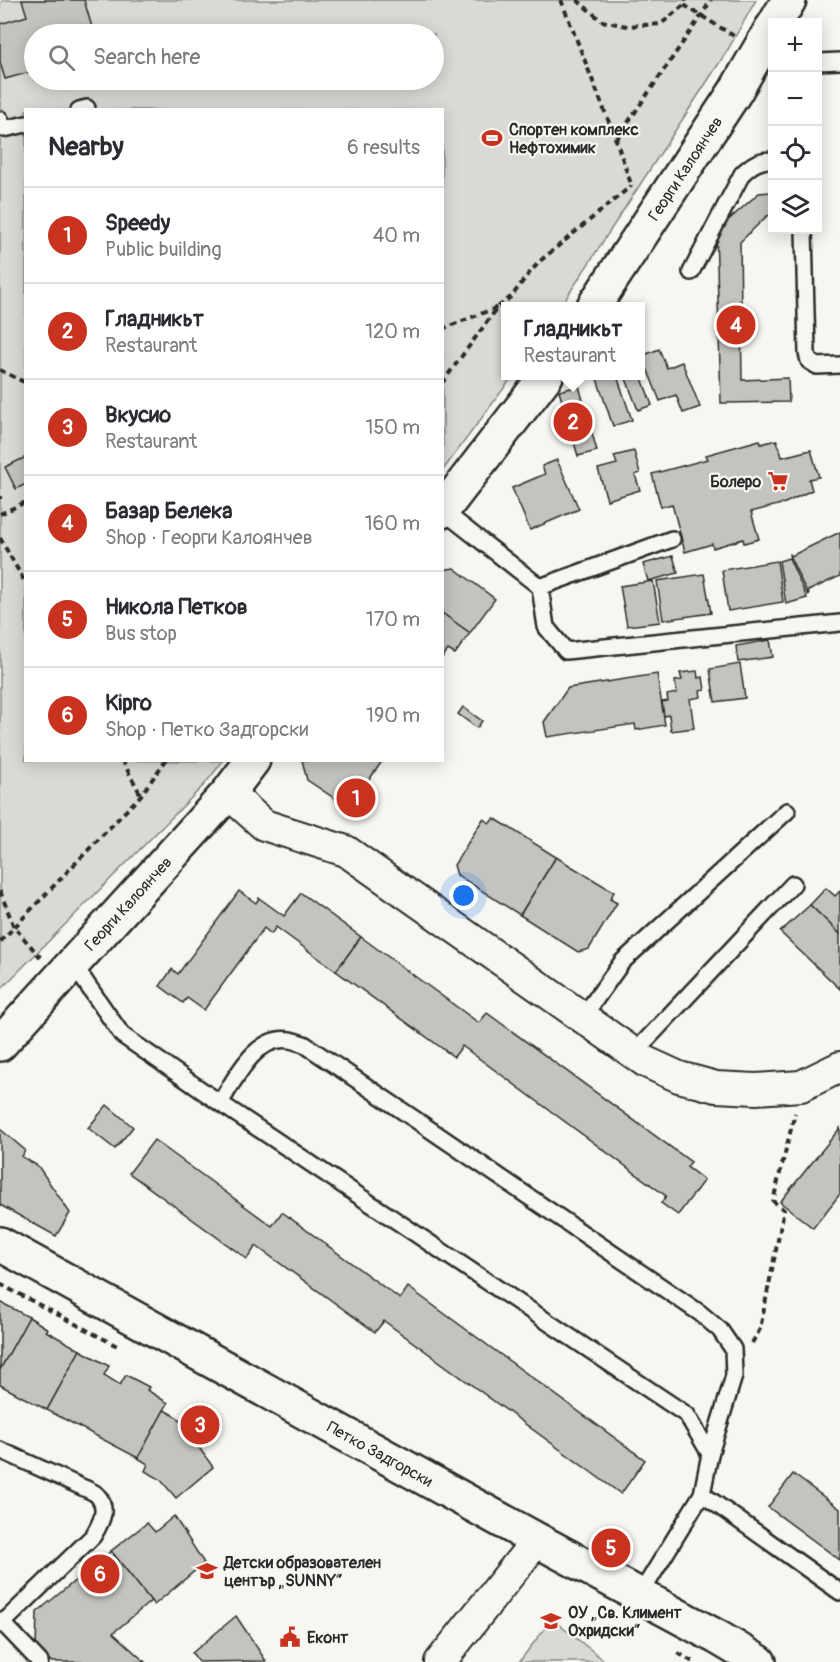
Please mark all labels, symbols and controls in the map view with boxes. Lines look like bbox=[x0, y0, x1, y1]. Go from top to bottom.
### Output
map controls bbox=[768, 18, 822, 234]
button: + bbox=[768, 18, 822, 72]
search box bbox=[24, 24, 444, 90]
icon: search bbox=[45, 41, 78, 74]
text: Search here bbox=[93, 43, 200, 71]
button: − bbox=[768, 72, 822, 126]
street label: Георги Калоянчев bbox=[644, 113, 727, 225]
place label: Спортен комплекс Нефтохимик bbox=[509, 120, 639, 158]
sports icon: Спортен комплекс Нефтохимик bbox=[480, 126, 504, 150]
button: locate bbox=[768, 126, 822, 180]
text: Nearby bbox=[48, 131, 124, 163]
text: 6 results bbox=[347, 135, 420, 160]
button: layers bbox=[768, 180, 822, 234]
text: Speedy bbox=[105, 209, 170, 237]
text: 1 bbox=[64, 223, 71, 248]
text: 40 m bbox=[373, 223, 420, 248]
text: Public building bbox=[105, 237, 221, 262]
popup bbox=[501, 302, 645, 380]
pin: 4 bbox=[716, 302, 756, 348]
text: Гладникьт bbox=[105, 305, 204, 333]
text: Гладникьт bbox=[524, 315, 622, 343]
text: 2 bbox=[62, 319, 73, 344]
text: 120 m bbox=[365, 319, 420, 344]
text: Restaurant bbox=[105, 333, 197, 358]
text: Restaurant bbox=[524, 343, 616, 368]
pin: 2 bbox=[554, 400, 592, 444]
text: Вкусио bbox=[105, 401, 171, 429]
text: 3 bbox=[62, 415, 73, 440]
text: 150 m bbox=[366, 415, 420, 440]
text: Restaurant bbox=[105, 429, 197, 454]
supermarket icon: Болеро bbox=[766, 469, 790, 493]
place label: Болеро bbox=[710, 472, 761, 492]
text: Базар Белека bbox=[105, 497, 232, 525]
text: 4 bbox=[62, 511, 73, 536]
text: 160 m bbox=[365, 511, 420, 536]
text: Shop · Георги Калоянчев bbox=[105, 525, 312, 550]
text: Никола Петков bbox=[105, 593, 248, 621]
text: 5 bbox=[62, 607, 73, 632]
text: 170 m bbox=[366, 607, 420, 632]
text: Bus stop bbox=[105, 621, 177, 646]
text: Kipro bbox=[105, 689, 152, 717]
text: 6 bbox=[62, 703, 73, 728]
text: 190 m bbox=[366, 703, 420, 728]
text: Shop · Петко Задгорски bbox=[105, 717, 309, 742]
pin: 1 bbox=[336, 776, 376, 820]
street label: Георги Калоянчев bbox=[80, 853, 177, 955]
your location bbox=[449, 881, 478, 910]
pin: 3 bbox=[180, 1402, 220, 1448]
street label: Петко Задгорски bbox=[323, 1417, 436, 1492]
pin: 5 bbox=[592, 1526, 630, 1570]
pin: 6 bbox=[80, 1552, 120, 1596]
place label: Детски образователен център „SUNNY“ bbox=[223, 1553, 381, 1591]
school or university icon: Детски образователен център „SUNNY“ bbox=[195, 1559, 219, 1583]
place label: ОУ „Св. Климент Охридски“ bbox=[568, 1603, 682, 1641]
school or university icon: ОУ „Св. Климент Охридски“ bbox=[539, 1609, 563, 1633]
public building icon: Еконт bbox=[278, 1625, 302, 1649]
place label: Еконт bbox=[307, 1628, 349, 1648]

